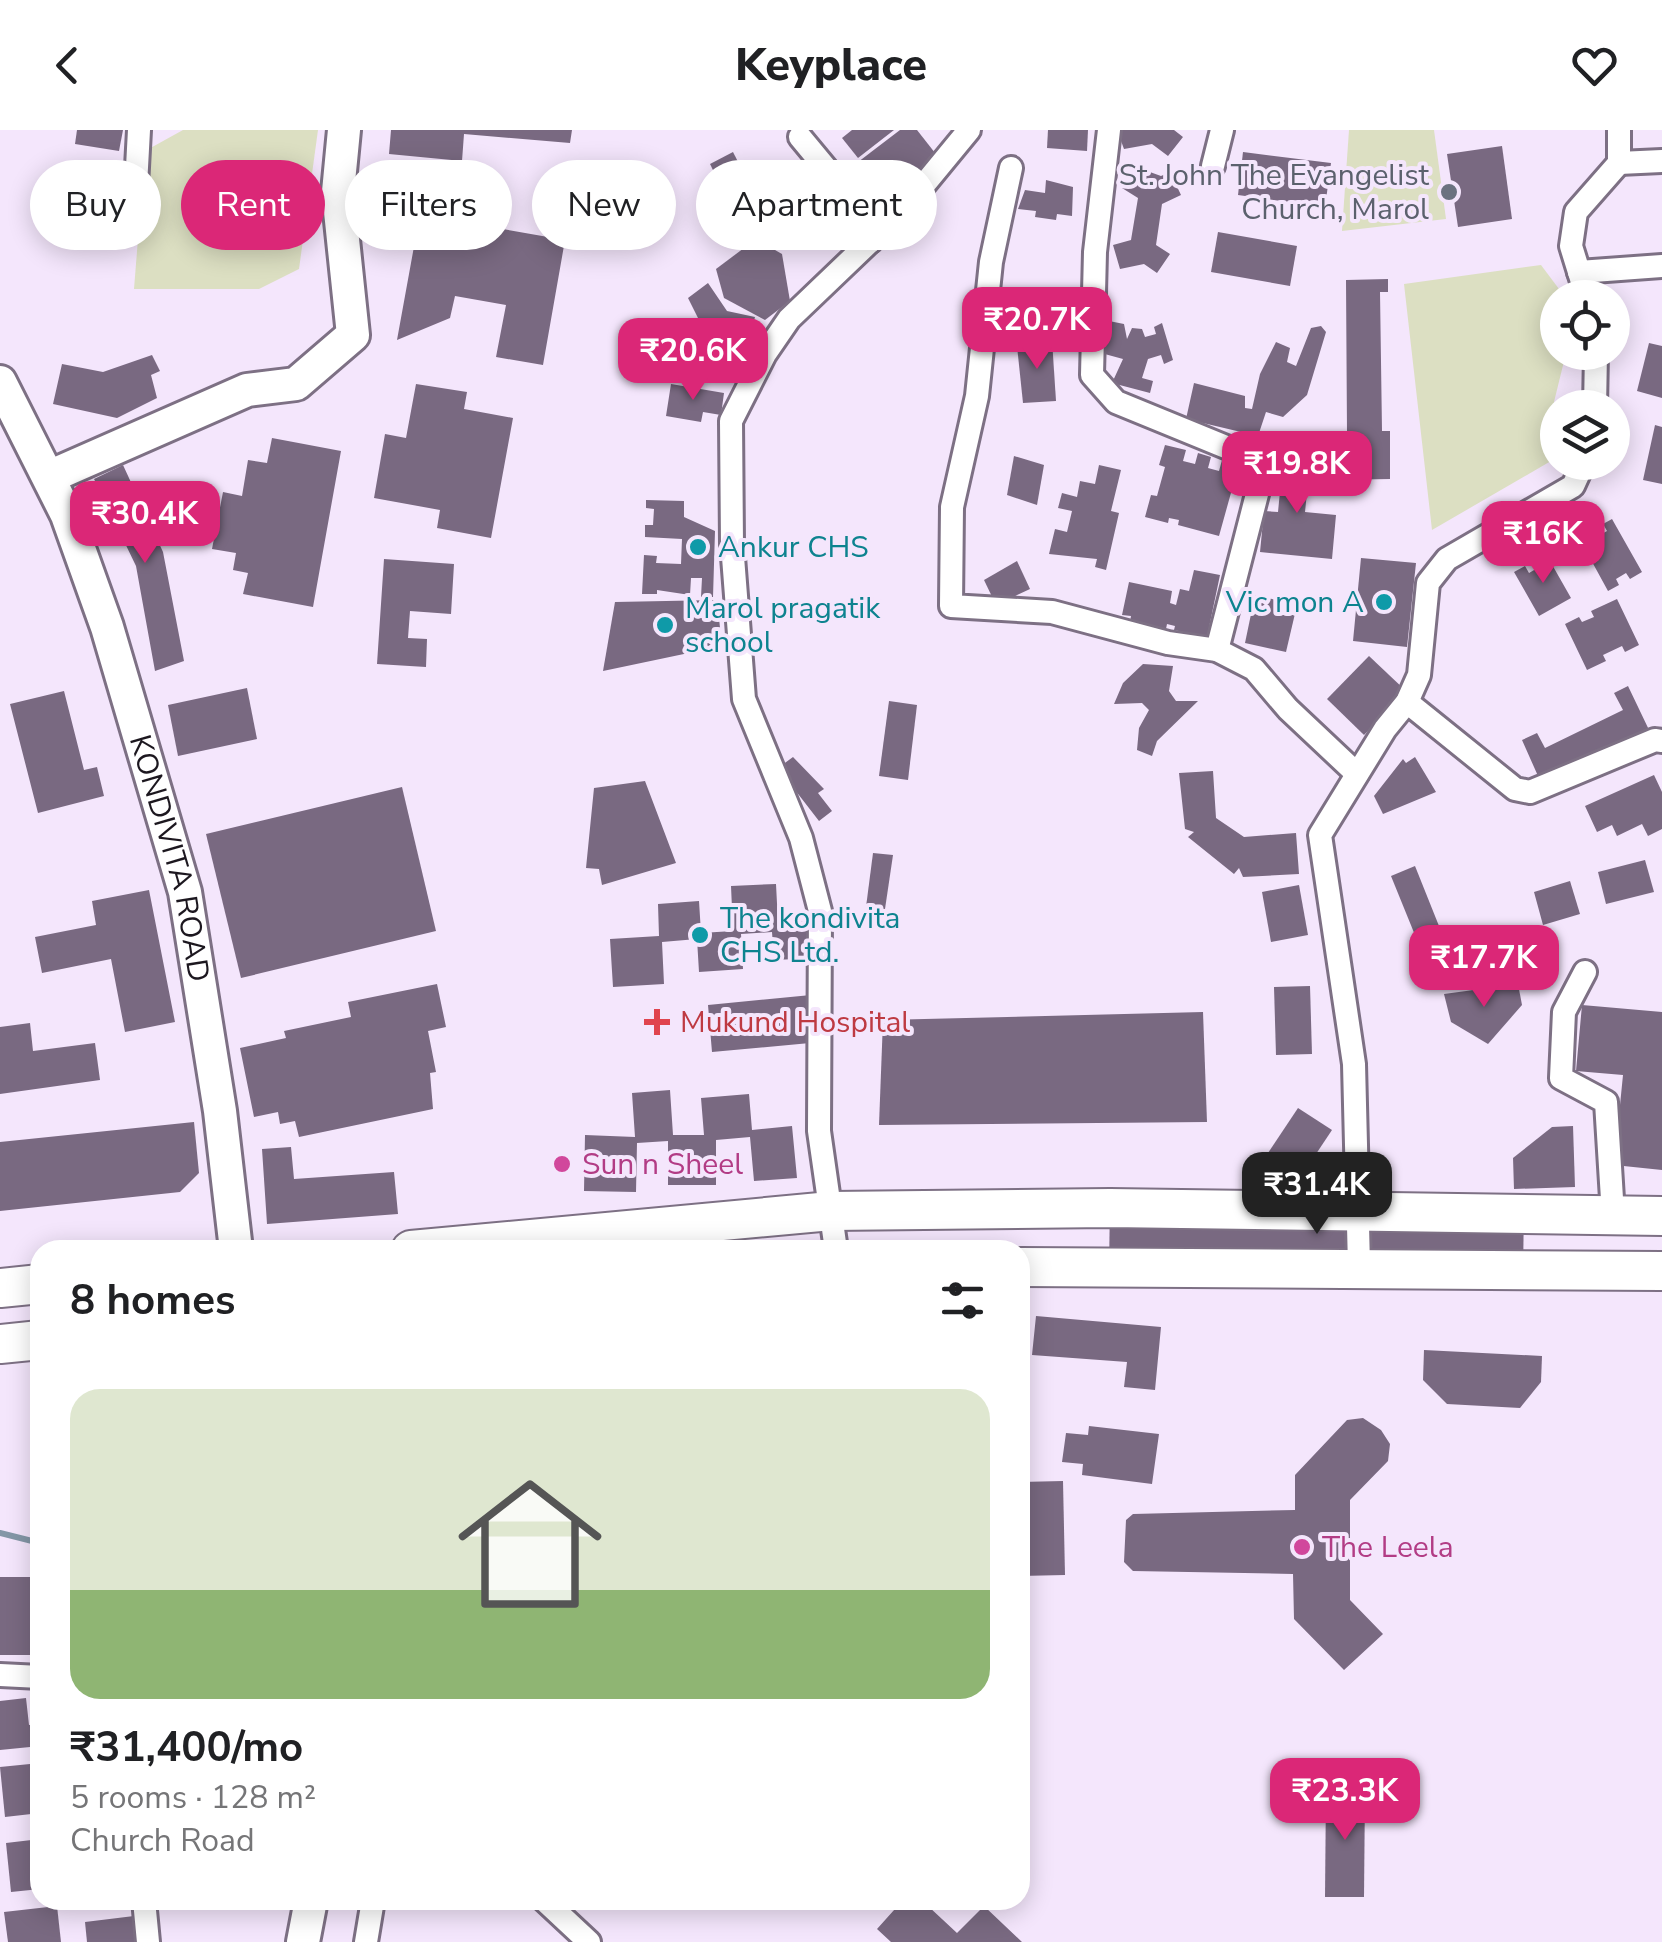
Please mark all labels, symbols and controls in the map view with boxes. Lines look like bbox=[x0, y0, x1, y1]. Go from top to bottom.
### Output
text: Keyplace bbox=[735, 35, 927, 96]
icon: back bbox=[40, 38, 95, 93]
icon: heart bbox=[1567, 38, 1622, 93]
place label: St. John The Evangelist Church, Marol bbox=[1119, 155, 1429, 230]
chip: Buy bbox=[30, 160, 161, 250]
chip: Rent bbox=[181, 160, 325, 250]
chip: Filters bbox=[345, 160, 512, 250]
chip: New bbox=[532, 160, 676, 250]
chip: Apartment bbox=[696, 160, 937, 250]
marker: St. John The Evangelist Church, Marol bbox=[1438, 181, 1460, 203]
map controls bbox=[1540, 280, 1630, 480]
button: locate bbox=[1540, 280, 1630, 370]
pin: ₹20.7K bbox=[956, 287, 1118, 372]
text: ₹20.7K bbox=[984, 298, 1090, 341]
pin: ₹20.6K bbox=[612, 318, 774, 403]
text: ₹20.6K bbox=[640, 329, 746, 372]
button: layers bbox=[1540, 390, 1630, 480]
pin: ₹19.8K bbox=[1216, 431, 1378, 516]
text: ₹19.8K bbox=[1244, 442, 1350, 485]
pin: ₹30.4K bbox=[64, 481, 226, 566]
text: ₹30.4K bbox=[92, 492, 198, 535]
pin: ₹16K bbox=[1484, 501, 1602, 586]
text: ₹16K bbox=[1504, 512, 1582, 555]
place label: Ankur CHS bbox=[718, 527, 869, 568]
marker: Ankur CHS bbox=[687, 536, 709, 558]
place label: Vic mon A bbox=[1225, 582, 1364, 623]
place label: Marol pragatik school bbox=[685, 588, 881, 663]
marker: Vic mon A bbox=[1373, 591, 1395, 613]
marker: Marol pragatik school bbox=[654, 614, 676, 636]
street label: KONDIVITA ROAD bbox=[119, 730, 220, 985]
place label: The kondivita CHS Ltd. bbox=[720, 898, 900, 973]
marker: The kondivita CHS Ltd. bbox=[689, 924, 711, 946]
pin: ₹17.7K bbox=[1403, 925, 1565, 1010]
text: ₹17.7K bbox=[1431, 936, 1537, 979]
place label: Mukund Hospital bbox=[680, 1002, 910, 1043]
marker: Mukund Hospital bbox=[644, 1009, 670, 1035]
place label: Sun n Sheel bbox=[582, 1144, 743, 1185]
pin: ₹31.4K bbox=[1236, 1152, 1398, 1237]
marker: Sun n Sheel bbox=[551, 1153, 573, 1175]
text: ₹31.4K bbox=[1264, 1163, 1370, 1206]
text: 8 homes bbox=[70, 1272, 235, 1329]
icon: filters bbox=[935, 1273, 990, 1328]
icon: home bbox=[440, 1454, 620, 1634]
place label: The Leela bbox=[1322, 1527, 1454, 1568]
marker: The Leela bbox=[1291, 1536, 1313, 1558]
text: ₹31,400/mo bbox=[70, 1719, 303, 1776]
pin: ₹23.3K bbox=[1264, 1758, 1426, 1843]
text: ₹23.3K bbox=[1292, 1769, 1398, 1812]
text: 5 rooms · 128 m² bbox=[70, 1776, 316, 1819]
text: Church Road bbox=[70, 1819, 255, 1862]

